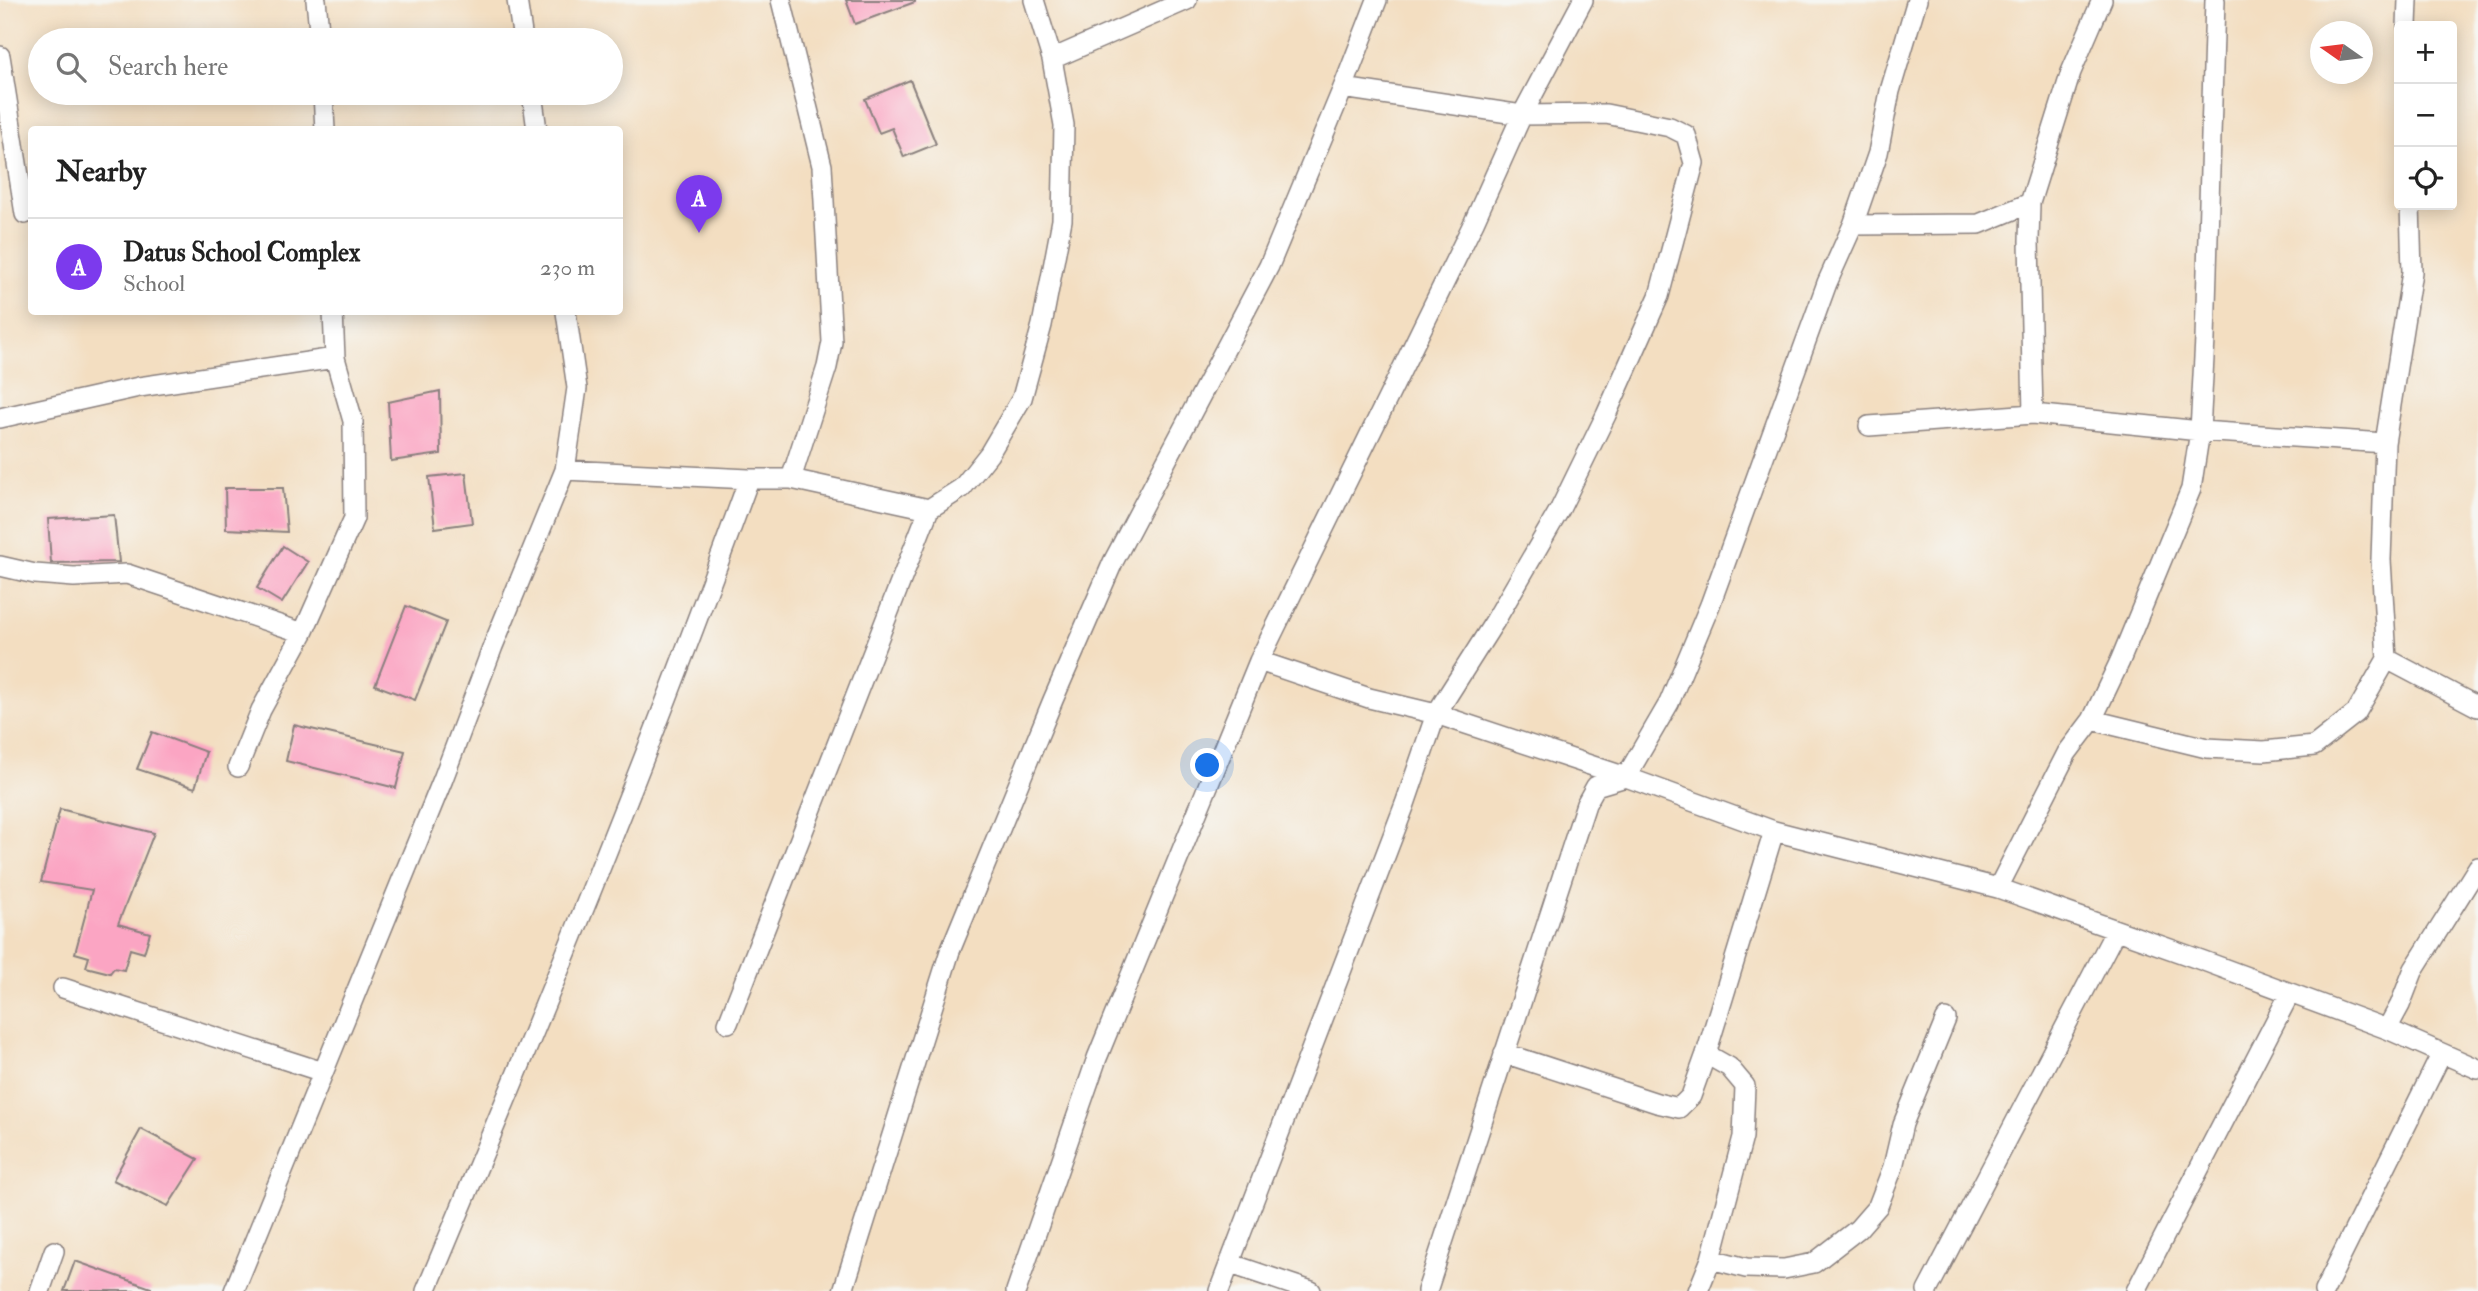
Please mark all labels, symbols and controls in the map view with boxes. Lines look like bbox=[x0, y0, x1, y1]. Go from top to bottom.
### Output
north arrow bbox=[2310, 21, 2373, 84]
map controls bbox=[2394, 21, 2457, 210]
button: + bbox=[2394, 21, 2457, 84]
search box bbox=[28, 28, 623, 105]
icon: search bbox=[52, 48, 90, 86]
text: Search here bbox=[108, 51, 228, 83]
button: − bbox=[2394, 84, 2457, 147]
button: locate bbox=[2394, 147, 2457, 210]
text: Nearby bbox=[56, 153, 146, 190]
pin: A bbox=[676, 175, 722, 233]
text: Datus School Complex bbox=[123, 237, 360, 269]
text: A bbox=[72, 253, 86, 282]
text: 230 m bbox=[540, 253, 595, 282]
text: School bbox=[123, 269, 185, 298]
your location bbox=[1190, 748, 1224, 782]

